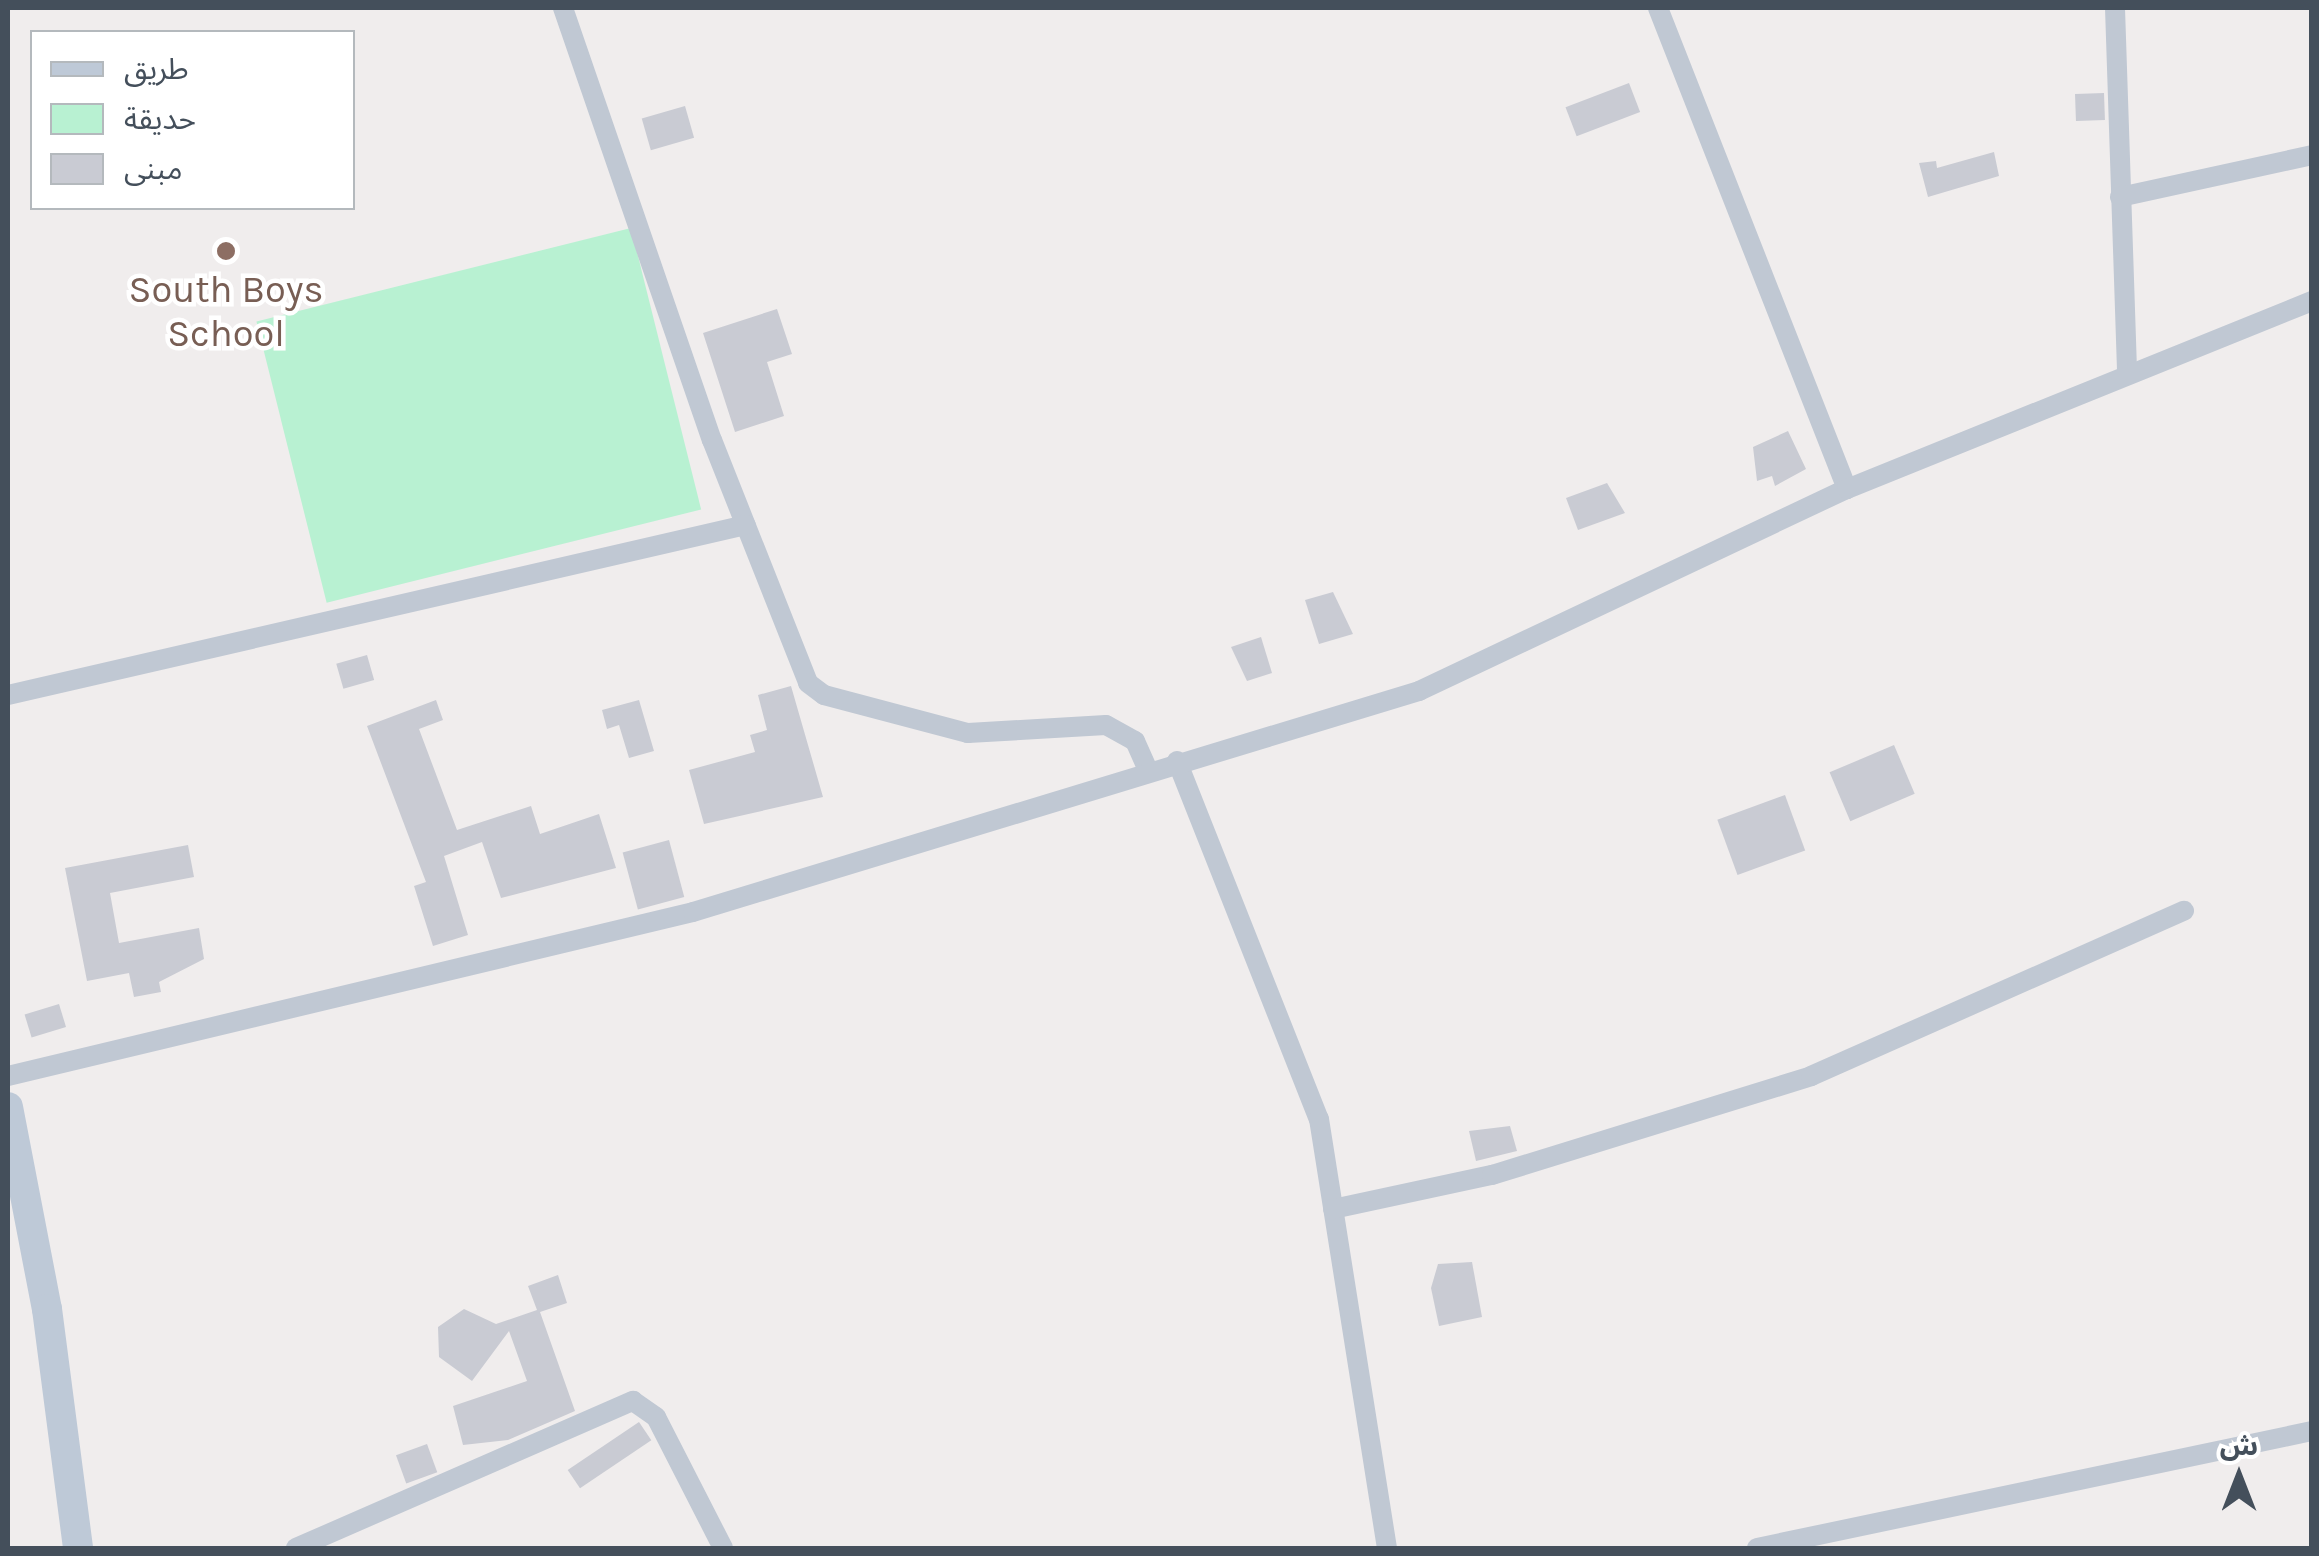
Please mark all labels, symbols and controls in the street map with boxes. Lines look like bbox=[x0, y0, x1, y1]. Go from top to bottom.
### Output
legend bbox=[30, 30, 355, 210]
text: طريق bbox=[124, 51, 189, 87]
text: حديقة bbox=[124, 101, 196, 137]
text: مبنى bbox=[124, 151, 182, 187]
marker: South Boys School bbox=[215, 240, 237, 262]
place label: South Boys School bbox=[128, 267, 324, 356]
north arrow bbox=[2189, 1426, 2289, 1526]
text: ش bbox=[2220, 1429, 2258, 1462]

